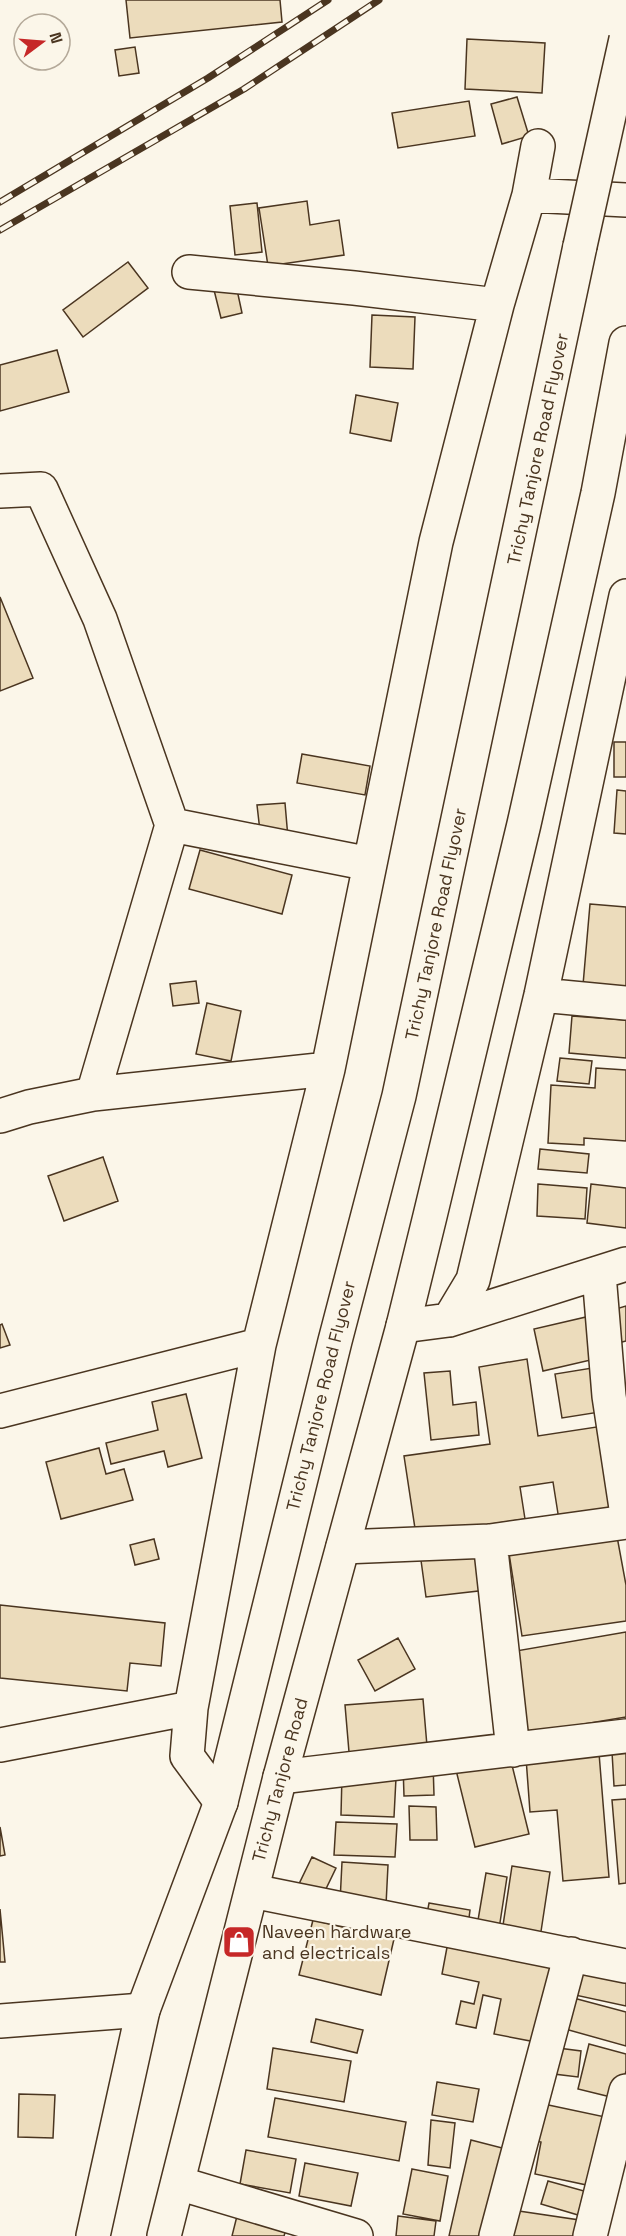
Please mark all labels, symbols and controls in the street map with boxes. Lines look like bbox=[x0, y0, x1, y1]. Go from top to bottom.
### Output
north arrow bbox=[12, 12, 72, 72]
text: N bbox=[44, 30, 68, 46]
street label: Trichy Tanjore Road Flyover bbox=[502, 331, 573, 567]
street label: Trichy Tanjore Road Flyover bbox=[400, 806, 471, 1042]
street label: Trichy Tanjore Road Flyover bbox=[281, 1278, 360, 1513]
street label: Trichy Tanjore Road bbox=[247, 1695, 313, 1865]
place label: Naveen hardware and electricals bbox=[262, 1920, 411, 1964]
shop icon: Naveen hardware and electricals bbox=[221, 1924, 257, 1960]

